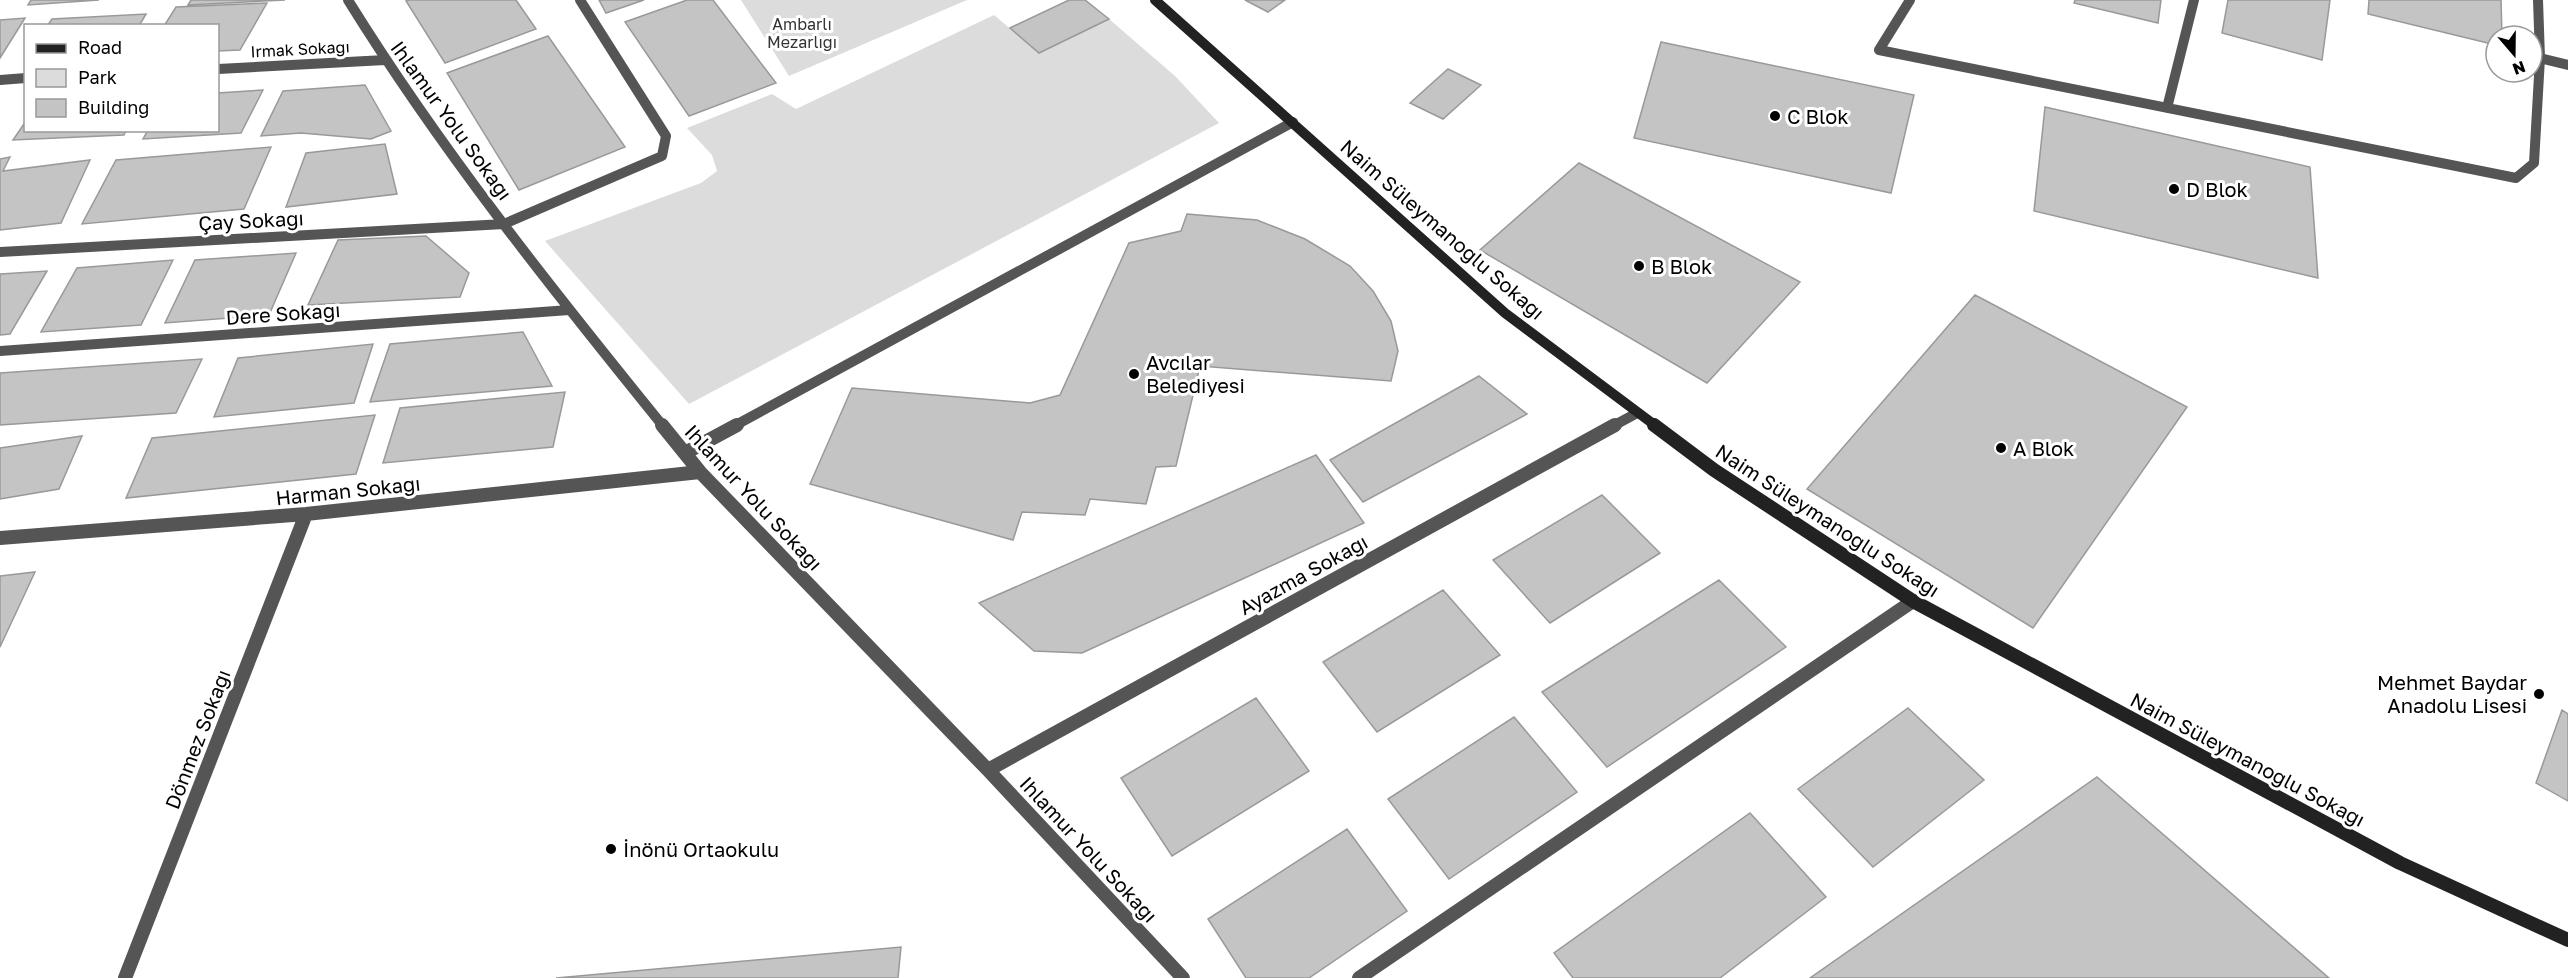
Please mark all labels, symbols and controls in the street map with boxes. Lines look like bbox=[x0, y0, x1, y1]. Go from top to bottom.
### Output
park label: Ambarlı Mezarlığı bbox=[767, 14, 837, 52]
legend bbox=[24, 24, 219, 132]
north arrow bbox=[2484, 24, 2544, 84]
text: Road bbox=[78, 36, 122, 58]
street label: Irmak Sokağı bbox=[250, 36, 350, 62]
street label: Ihlamur Yolu Sokağı bbox=[386, 36, 518, 204]
text: N bbox=[2510, 57, 2528, 80]
text: Park bbox=[78, 66, 117, 88]
text: Building bbox=[78, 96, 149, 118]
place label: C Blok bbox=[1787, 104, 1849, 128]
marker: C Blok bbox=[1768, 109, 1782, 123]
street label: Naim Süleymanoğlu Sokağı bbox=[1336, 134, 1550, 324]
place label: D Blok bbox=[2186, 177, 2248, 201]
marker: D Blok bbox=[2167, 182, 2181, 196]
street label: Çay Sokağı bbox=[198, 205, 304, 235]
place label: B Blok bbox=[1651, 254, 1712, 278]
marker: B Blok bbox=[1632, 259, 1646, 273]
street label: Dere Sokağı bbox=[225, 297, 341, 329]
place label: Avcılar Belediyesi bbox=[1146, 350, 1245, 397]
marker: Avcılar Belediyesi bbox=[1127, 367, 1141, 381]
street label: Ihlamur Yolu Sokağı bbox=[680, 419, 828, 575]
place label: A Blok bbox=[2013, 436, 2074, 460]
street label: Naim Süleymanoğlu Sokağı bbox=[1712, 439, 1944, 601]
marker: A Blok bbox=[1994, 441, 2008, 455]
street label: Harman Sokağı bbox=[274, 470, 422, 510]
street label: Ayazma Sokağı bbox=[1235, 529, 1371, 619]
street label: Dönmez Sokağı bbox=[159, 666, 235, 812]
place label: Mehmet Baydar Anadolu Lisesi bbox=[2377, 670, 2527, 717]
street label: Naim Süleymanoğlu Sokağı bbox=[2127, 687, 2369, 831]
marker: Mehmet Baydar Anadolu Lisesi bbox=[2532, 687, 2546, 701]
street label: Ihlamur Yolu Sokağı bbox=[1015, 771, 1163, 927]
place label: İnönü Ortaokulu bbox=[623, 837, 779, 861]
marker: İnönü Ortaokulu bbox=[604, 842, 618, 856]

